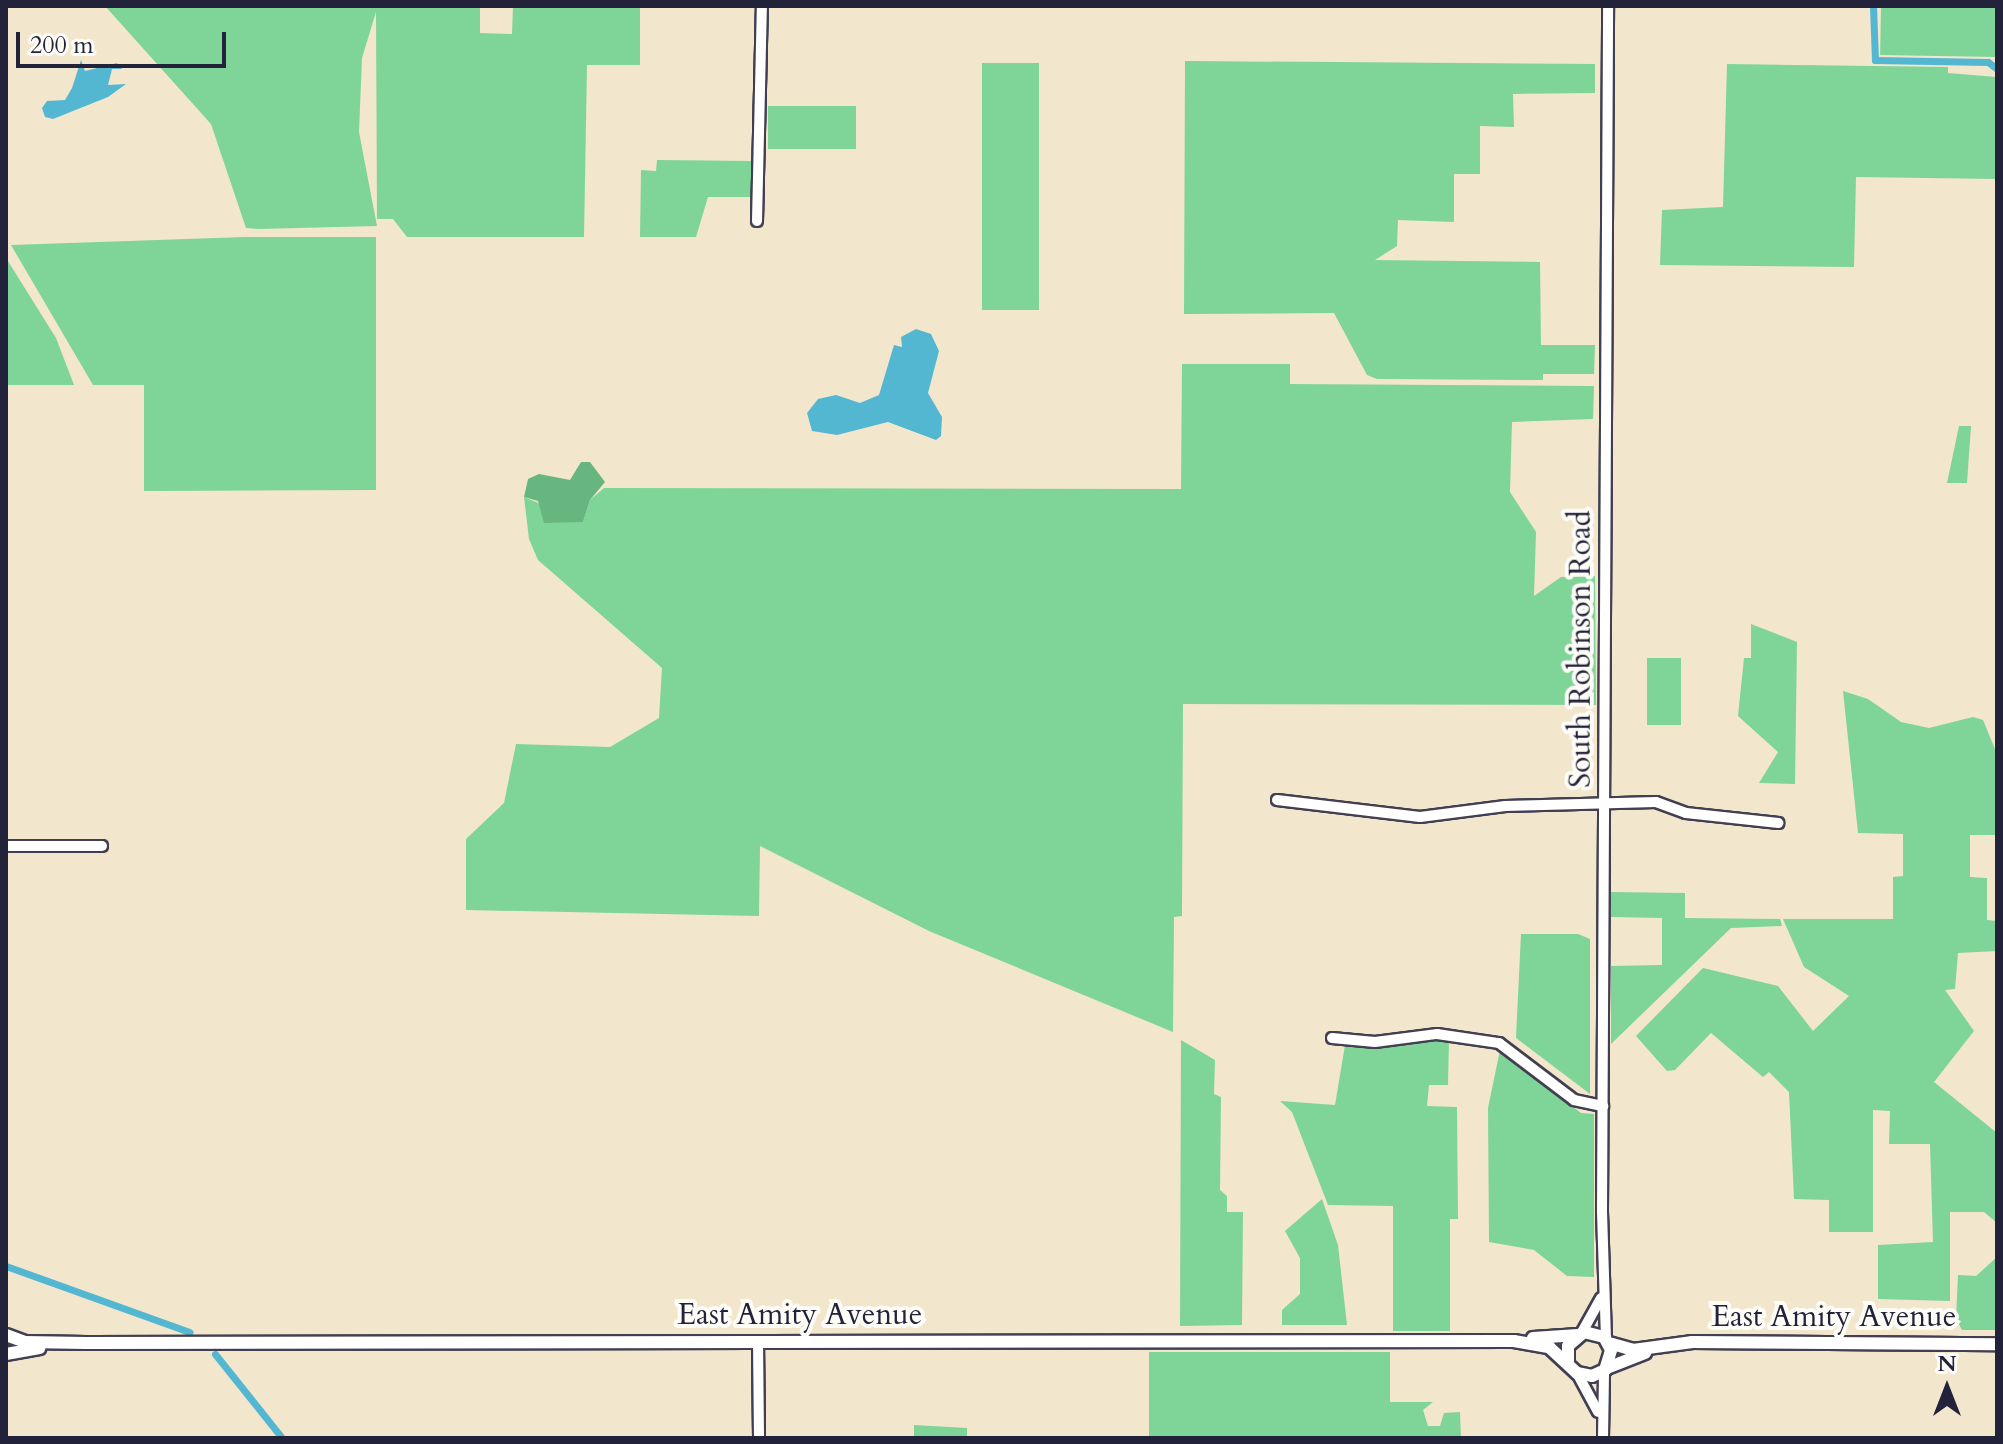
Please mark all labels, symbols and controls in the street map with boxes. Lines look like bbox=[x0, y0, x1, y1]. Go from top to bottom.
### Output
scale bar bbox=[20, 16, 230, 66]
text: 200 m bbox=[30, 29, 94, 62]
street label: South Robinson Road bbox=[1563, 510, 1599, 788]
street label: East Amity Avenue bbox=[678, 1297, 922, 1333]
street label: East Amity Avenue bbox=[1712, 1299, 1956, 1335]
north arrow bbox=[1907, 1348, 1987, 1428]
text: N bbox=[1937, 1349, 1957, 1379]

